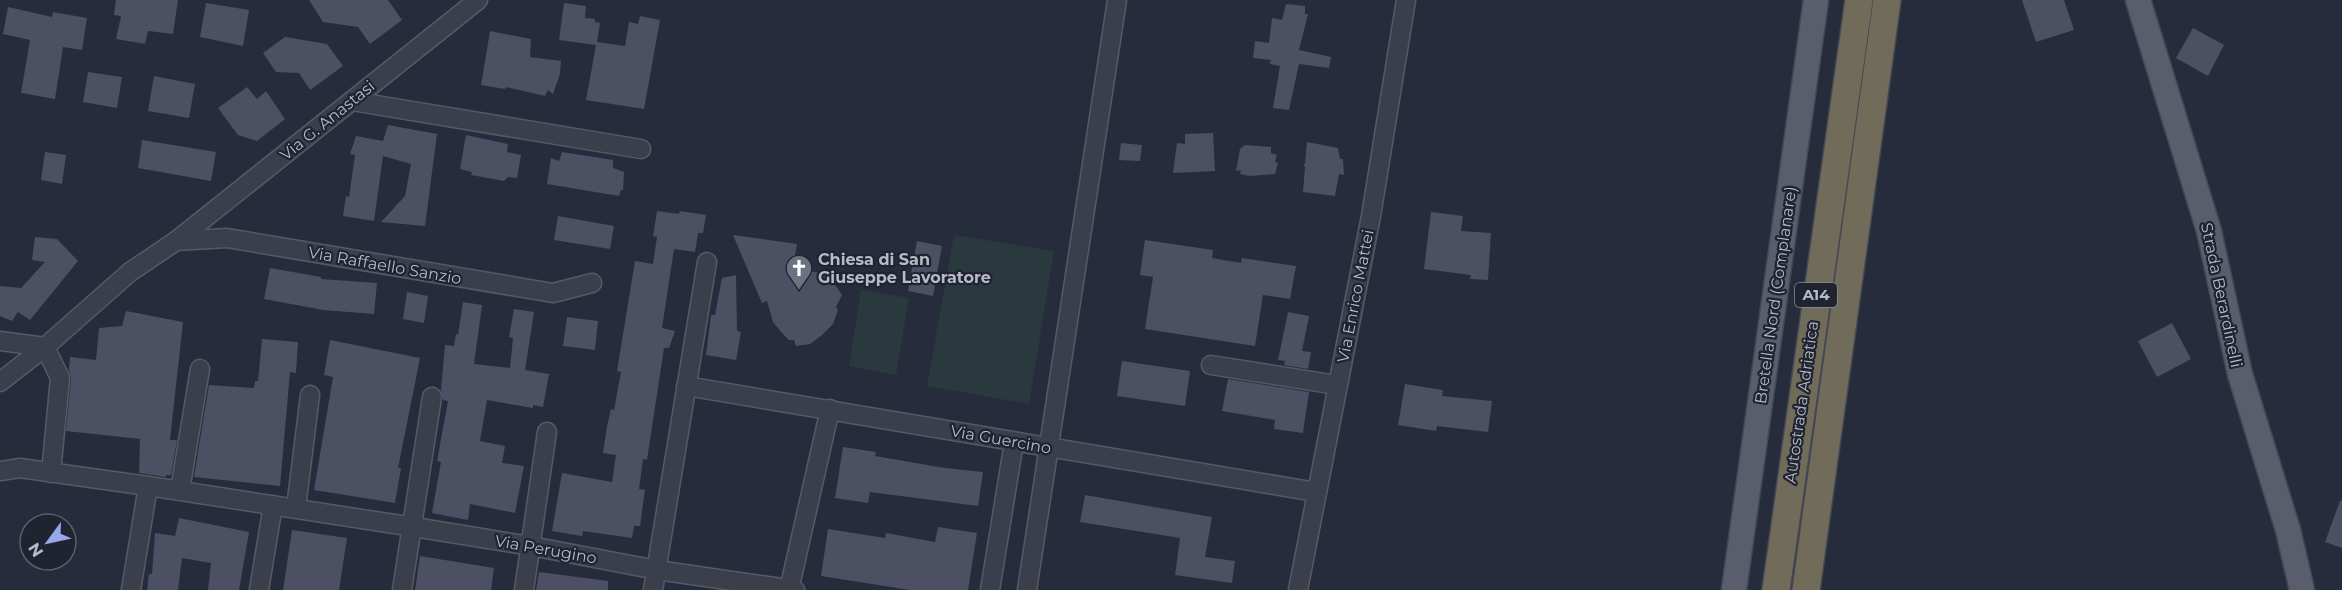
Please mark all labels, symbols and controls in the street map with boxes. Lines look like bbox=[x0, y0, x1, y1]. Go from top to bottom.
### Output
street label: Via G. Anastasi bbox=[276, 76, 378, 164]
street label: Bretella Nord (Complanare) bbox=[1751, 185, 1800, 405]
street label: Strada Berardinelli bbox=[2197, 221, 2246, 369]
street label: Via Enrico Mattei bbox=[1333, 228, 1378, 364]
street label: Via Raffaello Sanzio bbox=[307, 243, 463, 288]
place label: Chiesa di San Giuseppe Lavoratore bbox=[818, 250, 991, 287]
church icon: Chiesa di San Giuseppe Lavoratore bbox=[784, 253, 814, 291]
road number: A14 bbox=[1795, 283, 1837, 307]
street label: Autostrada Adriatica bbox=[1781, 320, 1822, 485]
street label: Via Guercino bbox=[949, 421, 1053, 458]
north arrow bbox=[18, 512, 78, 572]
street label: Via Perugino bbox=[494, 531, 598, 568]
text: N bbox=[24, 539, 47, 560]

